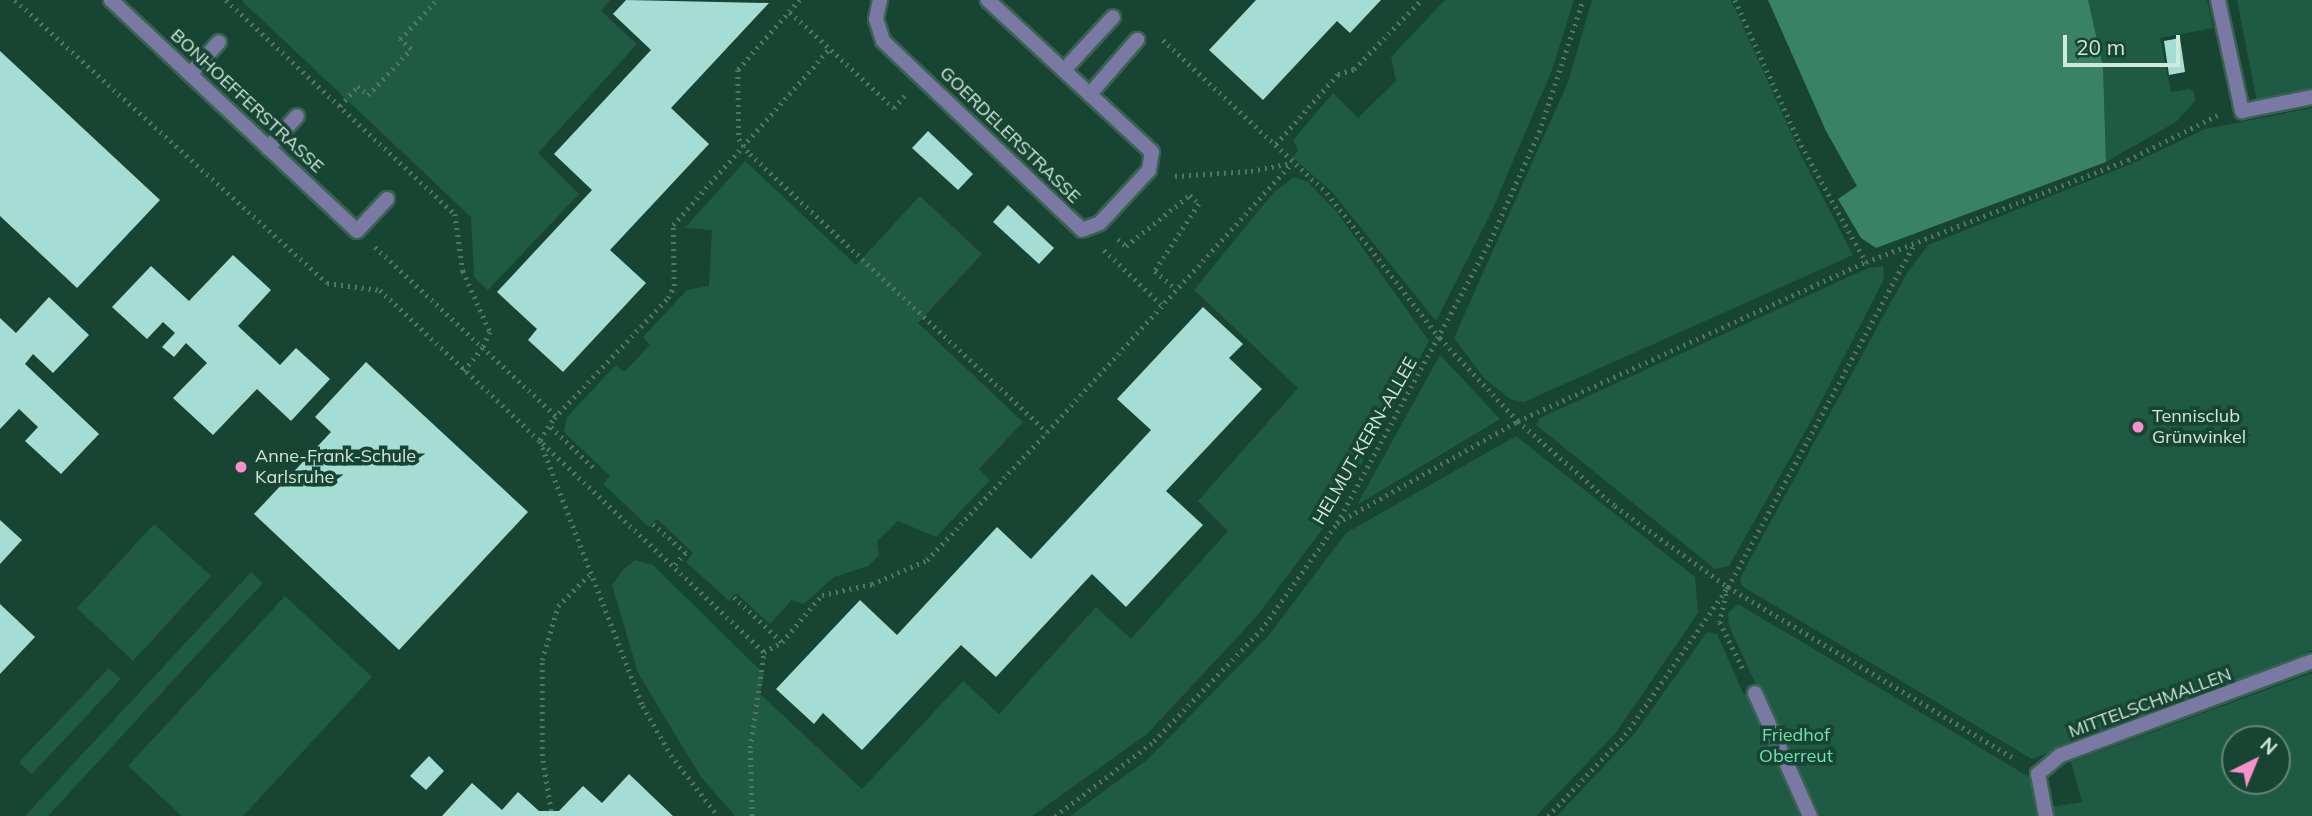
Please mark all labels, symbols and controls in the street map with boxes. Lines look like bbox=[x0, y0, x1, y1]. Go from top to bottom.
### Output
scale bar bbox=[2067, 21, 2184, 65]
street label: BONHOEFFERSTRASSE bbox=[166, 24, 328, 178]
text: 20 m bbox=[2076, 34, 2125, 60]
street label: GOERDELERSTRASSE bbox=[935, 62, 1085, 208]
street label: HELMUT-KERN-ALLEE bbox=[1308, 353, 1422, 529]
place label: Tennisclub Grünwinkel bbox=[2152, 406, 2246, 448]
marker: Tennisclub Grünwinkel bbox=[2130, 419, 2146, 435]
place label: Anne-Frank-Schule Karlsruhe bbox=[255, 446, 416, 489]
marker: Anne-Frank-Schule Karlsruhe bbox=[233, 459, 249, 475]
street label: MITTELSCHMALLEN bbox=[2066, 663, 2234, 743]
park label: Friedhof Oberreut bbox=[1759, 725, 1833, 768]
north arrow bbox=[2221, 725, 2291, 795]
text: N bbox=[2256, 732, 2282, 760]

